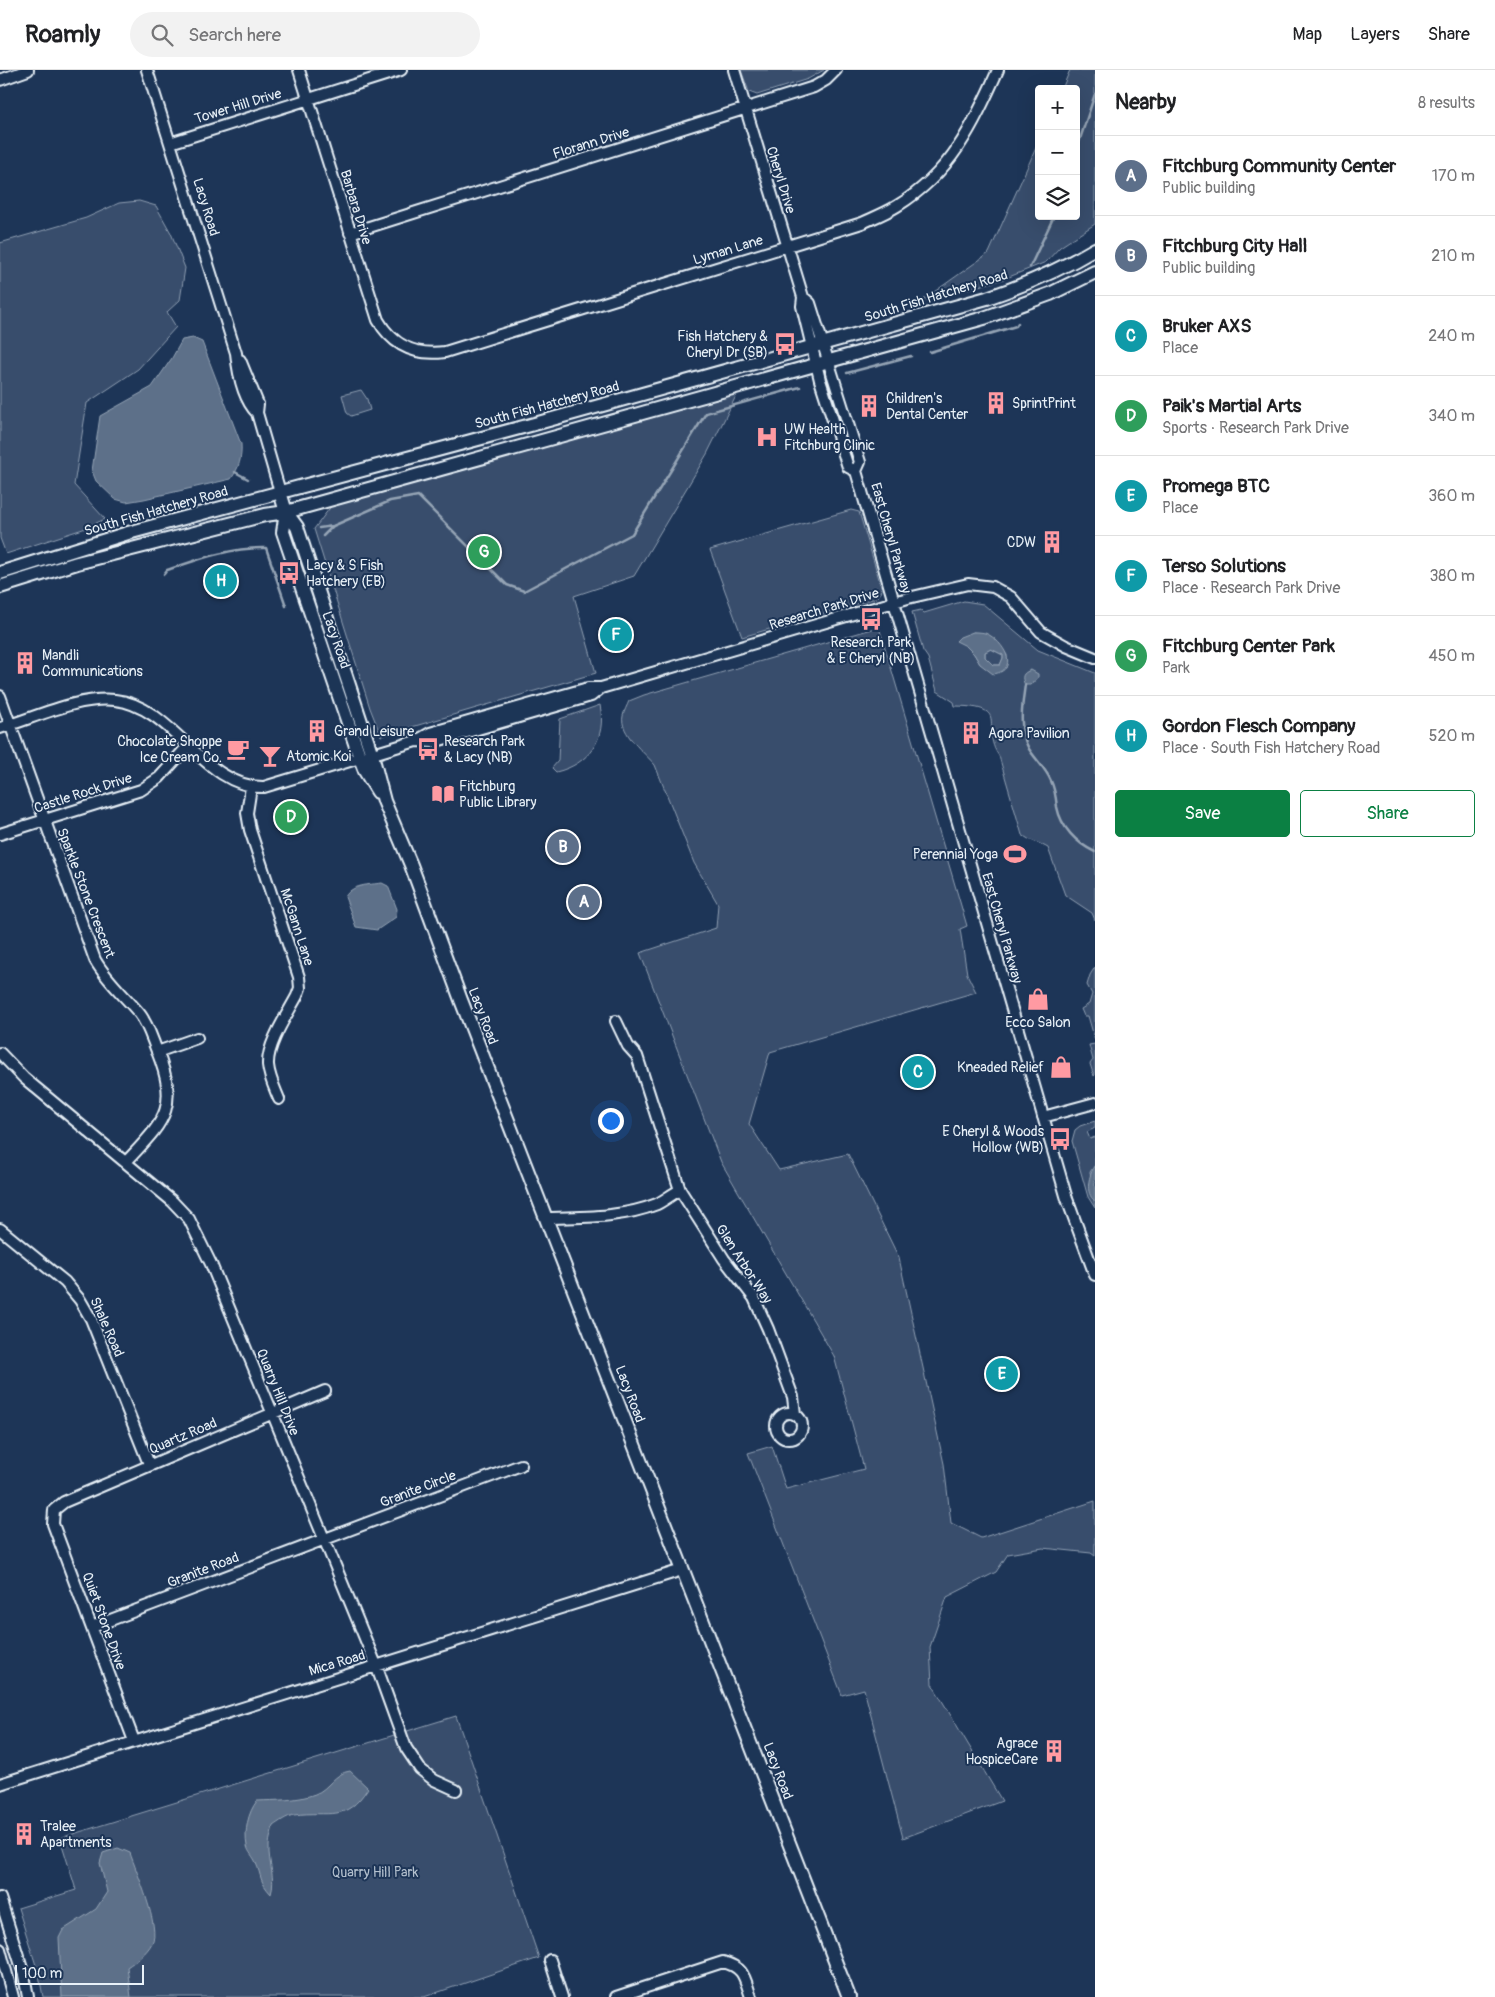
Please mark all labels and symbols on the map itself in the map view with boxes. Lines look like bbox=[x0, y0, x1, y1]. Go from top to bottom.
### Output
street label: Tower Hill Drive bbox=[193, 85, 284, 127]
street label: Florann Drive bbox=[551, 123, 631, 163]
street label: Cheryl Drive bbox=[763, 144, 799, 216]
street label: Barbara Drive bbox=[337, 168, 375, 247]
street label: Lacy Road bbox=[189, 176, 223, 238]
street label: Lyman Lane bbox=[691, 231, 765, 269]
street label: South Fish Hatchery Road bbox=[862, 266, 1010, 326]
place label: Fish Hatchery & Cheryl Dr (SB) bbox=[677, 328, 768, 361]
bus stop icon: Fish Hatchery & Cheryl Dr (SB) bbox=[772, 331, 798, 357]
street label: South Fish Hatchery Road bbox=[473, 377, 621, 432]
place label: Children's Dental Center bbox=[886, 390, 968, 423]
building icon: SprintPrint bbox=[983, 390, 1009, 416]
building icon: Children's Dental Center bbox=[856, 393, 882, 419]
place label: SprintPrint bbox=[1012, 395, 1076, 412]
place label: UW Health Fitchburg Clinic bbox=[784, 421, 875, 454]
hospital icon: UW Health Fitchburg Clinic bbox=[754, 424, 780, 450]
street label: East Cheryl Parkway bbox=[867, 481, 915, 595]
street label: South Fish Hatchery Road bbox=[82, 482, 230, 540]
building icon: CDW bbox=[1039, 529, 1065, 555]
pin: G bbox=[468, 533, 500, 571]
place label: CDW bbox=[1007, 534, 1036, 551]
place label: Lacy & S Fish Hatchery (EB) bbox=[306, 557, 386, 590]
bus stop icon: Lacy & S Fish Hatchery (EB) bbox=[276, 560, 302, 586]
pin: H bbox=[205, 562, 237, 600]
street label: Research Park Drive bbox=[767, 584, 881, 634]
bus stop icon: Research Park & E Cheryl (NB) bbox=[858, 606, 884, 632]
street label: Lacy Road bbox=[318, 609, 354, 671]
pin: F bbox=[600, 616, 632, 654]
place label: Research Park & E Cheryl (NB) bbox=[827, 634, 915, 667]
place label: Mandli Communications bbox=[42, 647, 143, 680]
building icon: Mandli Communications bbox=[12, 650, 38, 676]
building icon: Grand Leisure bbox=[304, 718, 330, 744]
building icon: Agora Pavilion bbox=[958, 720, 984, 746]
place label: Grand Leisure bbox=[334, 723, 414, 740]
place label: Agora Pavilion bbox=[988, 725, 1070, 742]
place label: Chocolate Shoppe Ice Cream Co. bbox=[117, 733, 222, 766]
place label: Research Park & Lacy (NB) bbox=[444, 733, 525, 766]
cafe icon: Chocolate Shoppe Ice Cream Co. bbox=[225, 736, 251, 762]
bus stop icon: Research Park & Lacy (NB) bbox=[415, 736, 441, 762]
bar icon: Atomic Koi bbox=[257, 743, 283, 769]
place label: Atomic Koi bbox=[286, 748, 352, 765]
street label: Castle Rock Drive bbox=[32, 769, 134, 817]
place label: Fitchburg Public Library bbox=[459, 778, 536, 811]
library icon: Fitchburg Public Library bbox=[430, 781, 456, 807]
pin: D bbox=[275, 798, 307, 836]
street label: Sparkle Stone Crescent bbox=[53, 825, 119, 961]
pin: B bbox=[547, 828, 579, 866]
sports icon: Perennial Yoga bbox=[1002, 841, 1028, 867]
place label: Perennial Yoga bbox=[913, 846, 998, 863]
street label: East Cheryl Parkway bbox=[978, 871, 1026, 985]
pin: A bbox=[568, 883, 600, 921]
street label: McGann Lane bbox=[277, 886, 318, 968]
street label: Lacy Road bbox=[464, 985, 502, 1047]
shop icon: Ecco Salon bbox=[1025, 986, 1051, 1012]
place label: Ecco Salon bbox=[1005, 1014, 1071, 1031]
pin: C bbox=[902, 1053, 934, 1091]
shop icon: Kneaded Relief bbox=[1048, 1054, 1074, 1080]
place label: Kneaded Relief bbox=[957, 1059, 1044, 1076]
your location bbox=[598, 1108, 624, 1134]
place label: E Cheryl & Woods Hollow (WB) bbox=[942, 1123, 1045, 1156]
bus stop icon: E Cheryl & Woods Hollow (WB) bbox=[1047, 1126, 1073, 1152]
street label: Glen Arbor Way bbox=[712, 1221, 776, 1307]
street label: Shale Road bbox=[86, 1295, 128, 1360]
street label: Quarry Hill Drive bbox=[253, 1346, 303, 1438]
pin: E bbox=[986, 1355, 1018, 1393]
street label: Lacy Road bbox=[611, 1363, 649, 1425]
street label: Quartz Road bbox=[147, 1414, 220, 1458]
street label: Granite Circle bbox=[378, 1467, 458, 1511]
street label: Granite Road bbox=[165, 1549, 241, 1591]
street label: Quiet Stone Drive bbox=[78, 1570, 130, 1672]
street label: Mica Road bbox=[307, 1646, 367, 1680]
place label: Agrace HospiceCare bbox=[965, 1735, 1038, 1768]
building icon: Agrace HospiceCare bbox=[1041, 1738, 1067, 1764]
street label: Lacy Road bbox=[759, 1740, 797, 1802]
place label: Tralee Apartments bbox=[40, 1818, 112, 1851]
building icon: Tralee Apartments bbox=[11, 1821, 37, 1847]
park label: Quarry Hill Park bbox=[332, 1864, 418, 1881]
scale bar bbox=[15, 1962, 144, 1985]

